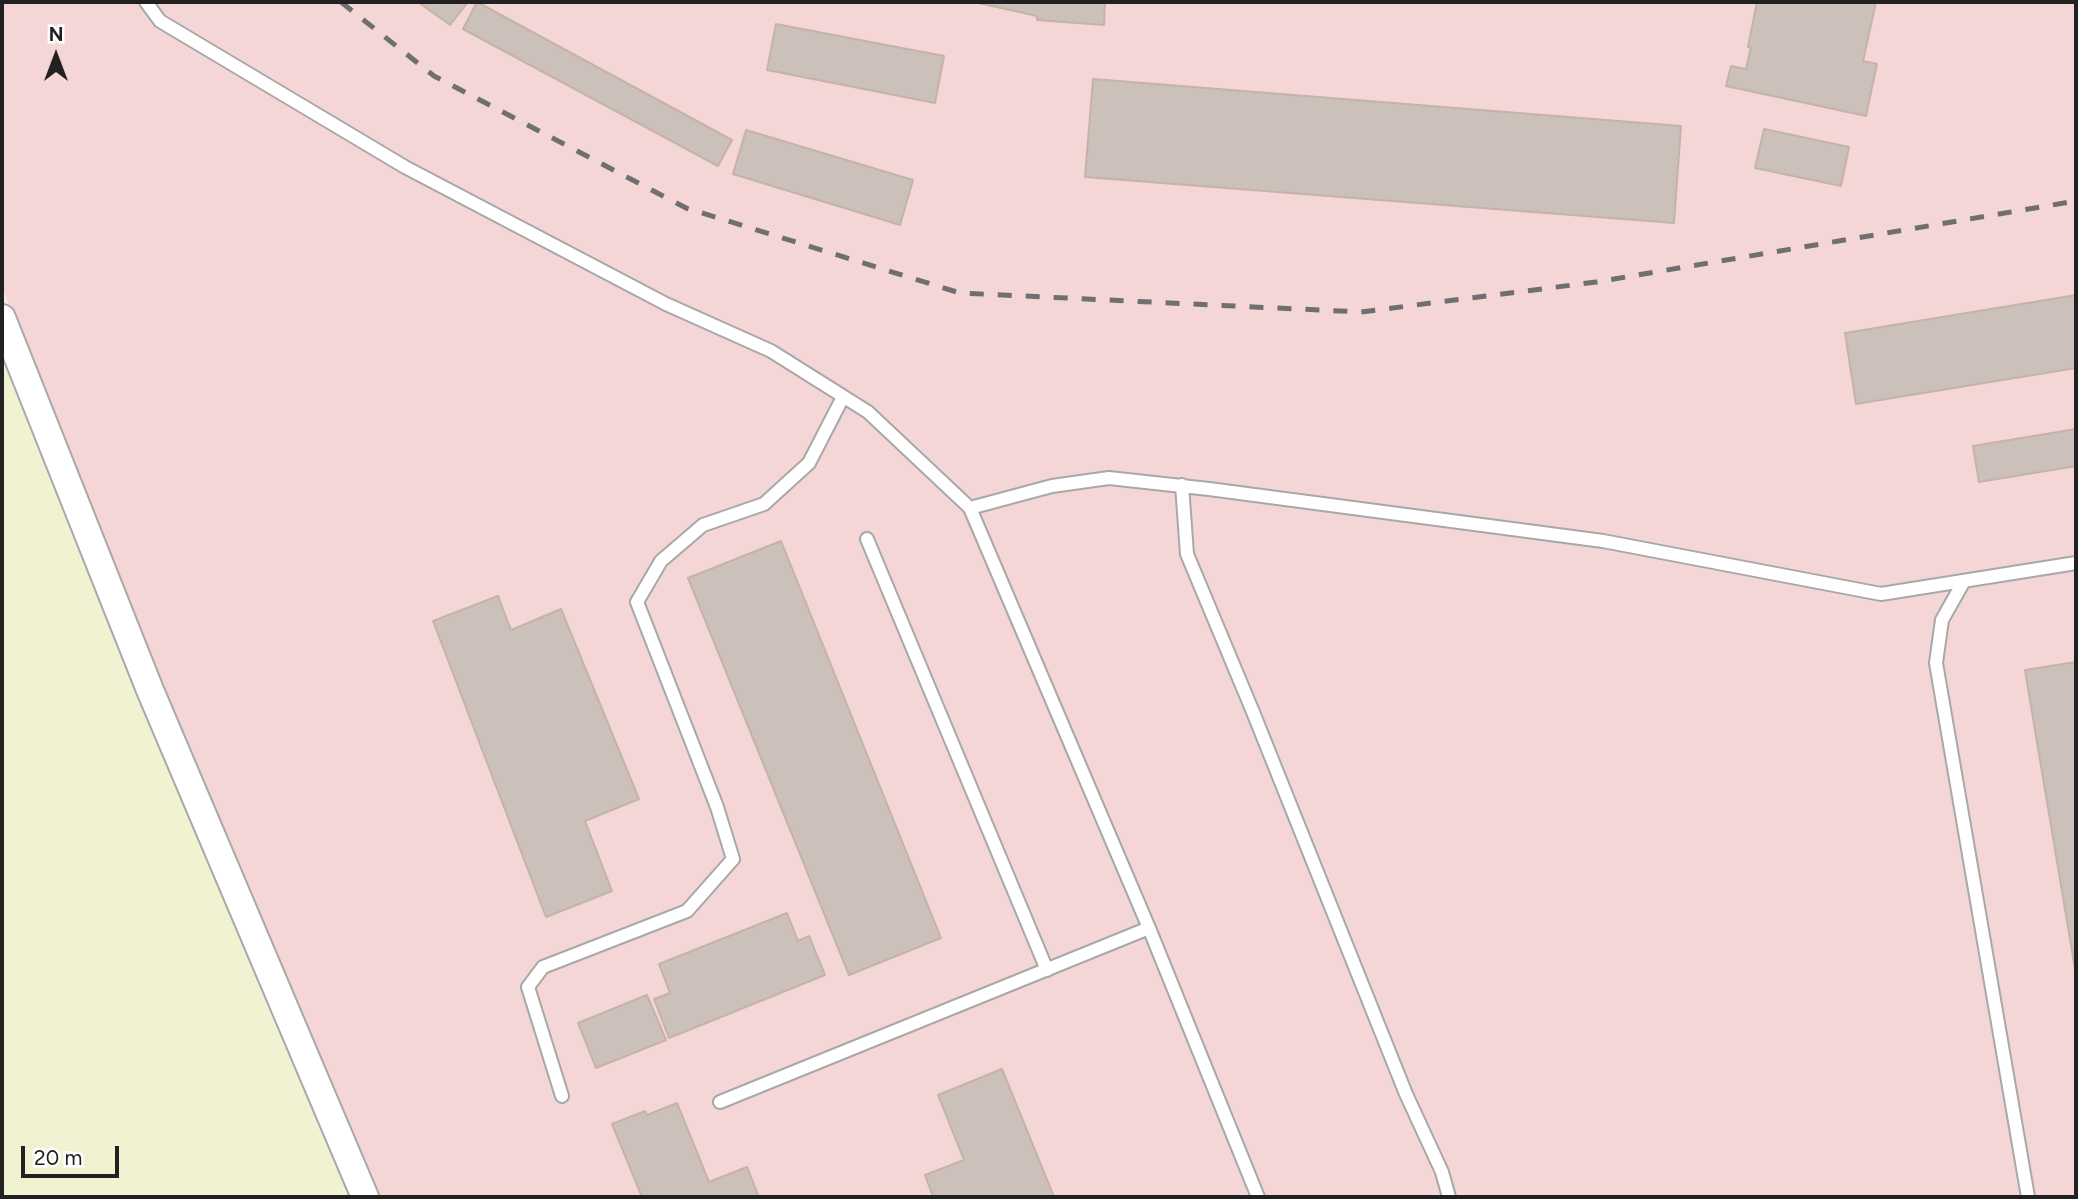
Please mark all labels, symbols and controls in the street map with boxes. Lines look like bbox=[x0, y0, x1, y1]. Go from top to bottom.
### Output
north arrow bbox=[21, 21, 91, 91]
text: N bbox=[49, 23, 63, 46]
scale bar bbox=[24, 1132, 122, 1176]
text: 20 m bbox=[34, 1145, 82, 1170]

